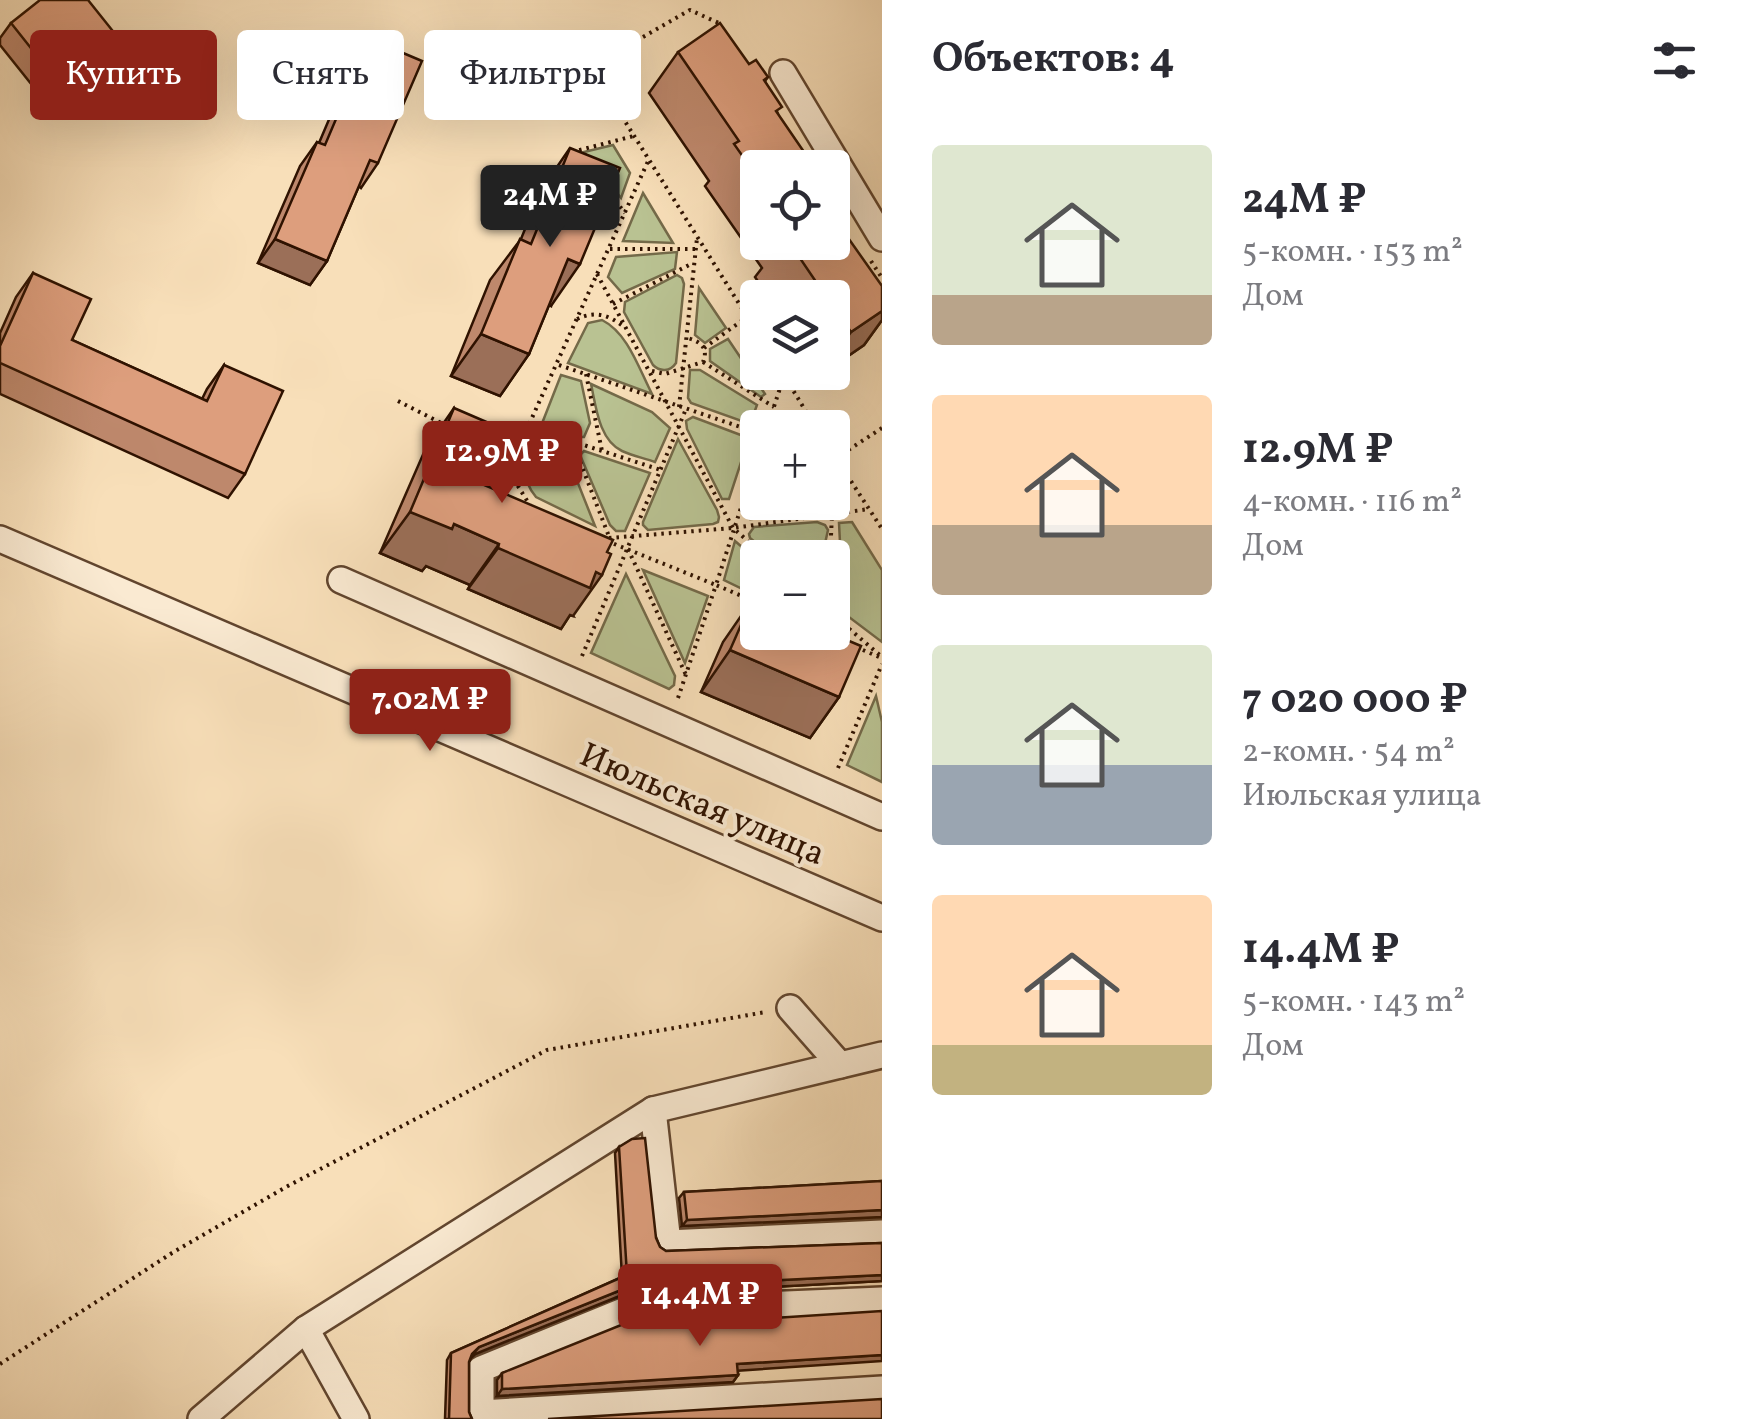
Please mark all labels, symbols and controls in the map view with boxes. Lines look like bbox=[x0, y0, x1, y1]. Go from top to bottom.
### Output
chip: Купить bbox=[30, 30, 217, 120]
chip: Снять bbox=[237, 30, 404, 120]
chip: Фильтры bbox=[424, 30, 641, 120]
text: Объектов: 4 bbox=[932, 31, 1175, 90]
icon: filters bbox=[1647, 33, 1702, 88]
map controls bbox=[740, 150, 850, 650]
button: locate bbox=[740, 150, 850, 260]
pin: 24M ₽ bbox=[480, 165, 620, 250]
text: 24M ₽ bbox=[1242, 172, 1366, 231]
text: 24M ₽ bbox=[503, 175, 597, 219]
icon: home bbox=[1012, 185, 1132, 305]
text: 5-комн. · 153 m² bbox=[1242, 231, 1463, 275]
text: Дом bbox=[1242, 275, 1304, 319]
button: layers bbox=[740, 280, 850, 390]
button: + bbox=[740, 410, 850, 520]
pin: 12.9M ₽ bbox=[410, 421, 594, 506]
text: 12.9M ₽ bbox=[1242, 422, 1394, 481]
text: 12.9M ₽ bbox=[444, 431, 560, 475]
icon: home bbox=[1012, 435, 1132, 555]
text: 4-комн. · 116 m² bbox=[1242, 481, 1462, 525]
text: Дом bbox=[1242, 525, 1304, 569]
button: − bbox=[740, 540, 850, 650]
pin: 7.02M ₽ bbox=[338, 669, 522, 754]
text: 7 020 000 ₽ bbox=[1242, 672, 1468, 731]
text: 7.02M ₽ bbox=[372, 679, 488, 723]
icon: home bbox=[1012, 685, 1132, 805]
text: 2-комн. · 54 m² bbox=[1242, 731, 1455, 775]
street label: Июльская улица bbox=[572, 732, 832, 879]
text: Июльская улица bbox=[1242, 775, 1482, 819]
text: 14.4M ₽ bbox=[1242, 922, 1400, 981]
icon: home bbox=[1012, 935, 1132, 1055]
text: 5-комн. · 143 m² bbox=[1242, 981, 1465, 1025]
text: Дом bbox=[1242, 1025, 1304, 1069]
pin: 14.4M ₽ bbox=[608, 1264, 792, 1349]
text: 14.4M ₽ bbox=[640, 1274, 760, 1318]

